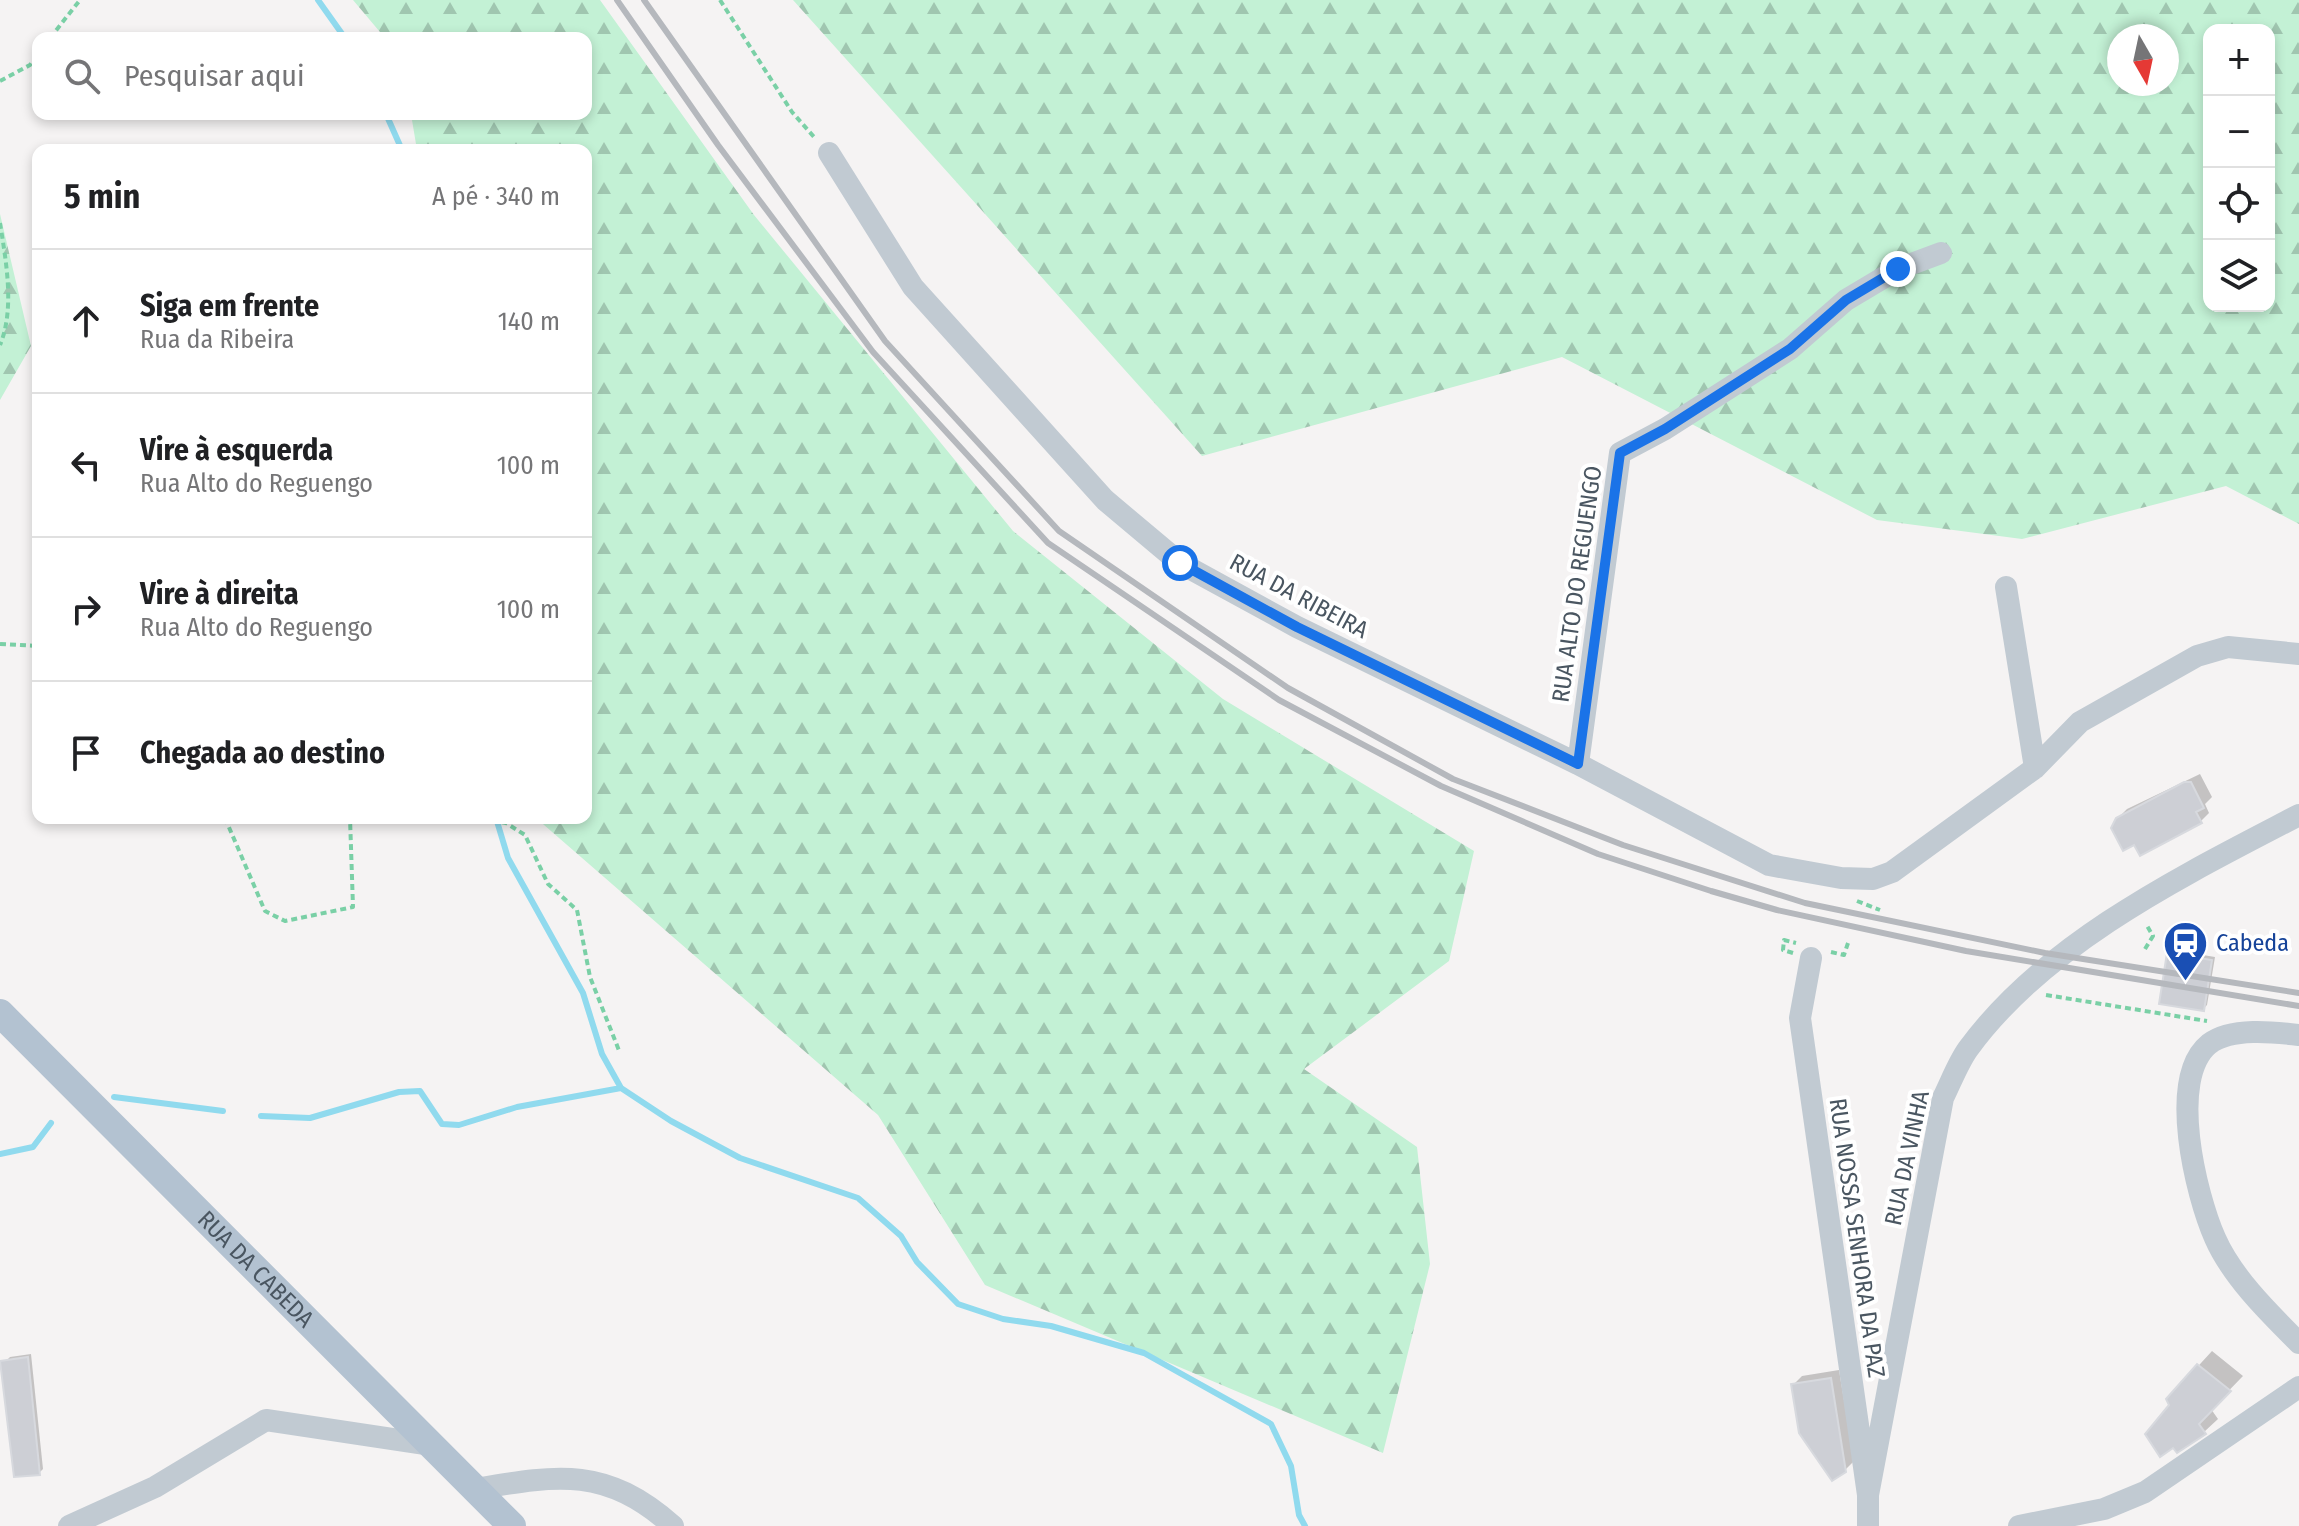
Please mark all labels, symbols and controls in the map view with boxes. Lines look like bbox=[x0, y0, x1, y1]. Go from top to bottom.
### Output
north arrow bbox=[2107, 24, 2179, 96]
map controls bbox=[2203, 24, 2275, 312]
button: + bbox=[2203, 24, 2275, 96]
search box bbox=[32, 32, 592, 120]
icon: search bbox=[60, 54, 104, 98]
text: Pesquisar aqui bbox=[124, 58, 305, 94]
button: − bbox=[2203, 96, 2275, 168]
button: locate bbox=[2203, 168, 2275, 240]
text: 5 min bbox=[64, 176, 140, 217]
text: A pé · 340 m bbox=[432, 181, 560, 212]
button: layers bbox=[2203, 240, 2275, 312]
route end bbox=[1880, 251, 1916, 287]
text: Siga em frente bbox=[140, 288, 319, 324]
icon: ahead bbox=[64, 299, 108, 343]
text: 140 m bbox=[498, 306, 560, 337]
text: Rua da Ribeira bbox=[140, 324, 294, 355]
text: Vire à esquerda bbox=[140, 432, 333, 468]
icon: left bbox=[64, 443, 108, 487]
text: 100 m bbox=[497, 450, 560, 481]
street label: RUA ALTO DO REGUENGO bbox=[1547, 464, 1607, 704]
text: Rua Alto do Reguengo bbox=[140, 468, 373, 499]
route start bbox=[1162, 545, 1198, 581]
street label: RUA DA RIBEIRA bbox=[1225, 548, 1373, 644]
text: Vire à direita bbox=[140, 576, 299, 612]
icon: right bbox=[64, 587, 108, 631]
text: 100 m bbox=[497, 594, 560, 625]
text: Rua Alto do Reguengo bbox=[140, 612, 373, 643]
icon: arrive bbox=[64, 731, 108, 775]
text: Chegada ao destino bbox=[140, 735, 385, 771]
station icon: Cabeda bbox=[2161, 919, 2209, 982]
place label: Cabeda bbox=[2216, 929, 2289, 957]
street label: RUA DA VINHA bbox=[1879, 1088, 1935, 1228]
street label: RUA NOSSA SENHORA DA PAZ bbox=[1824, 1096, 1890, 1380]
street label: RUA DA CABEDA bbox=[192, 1205, 320, 1333]

